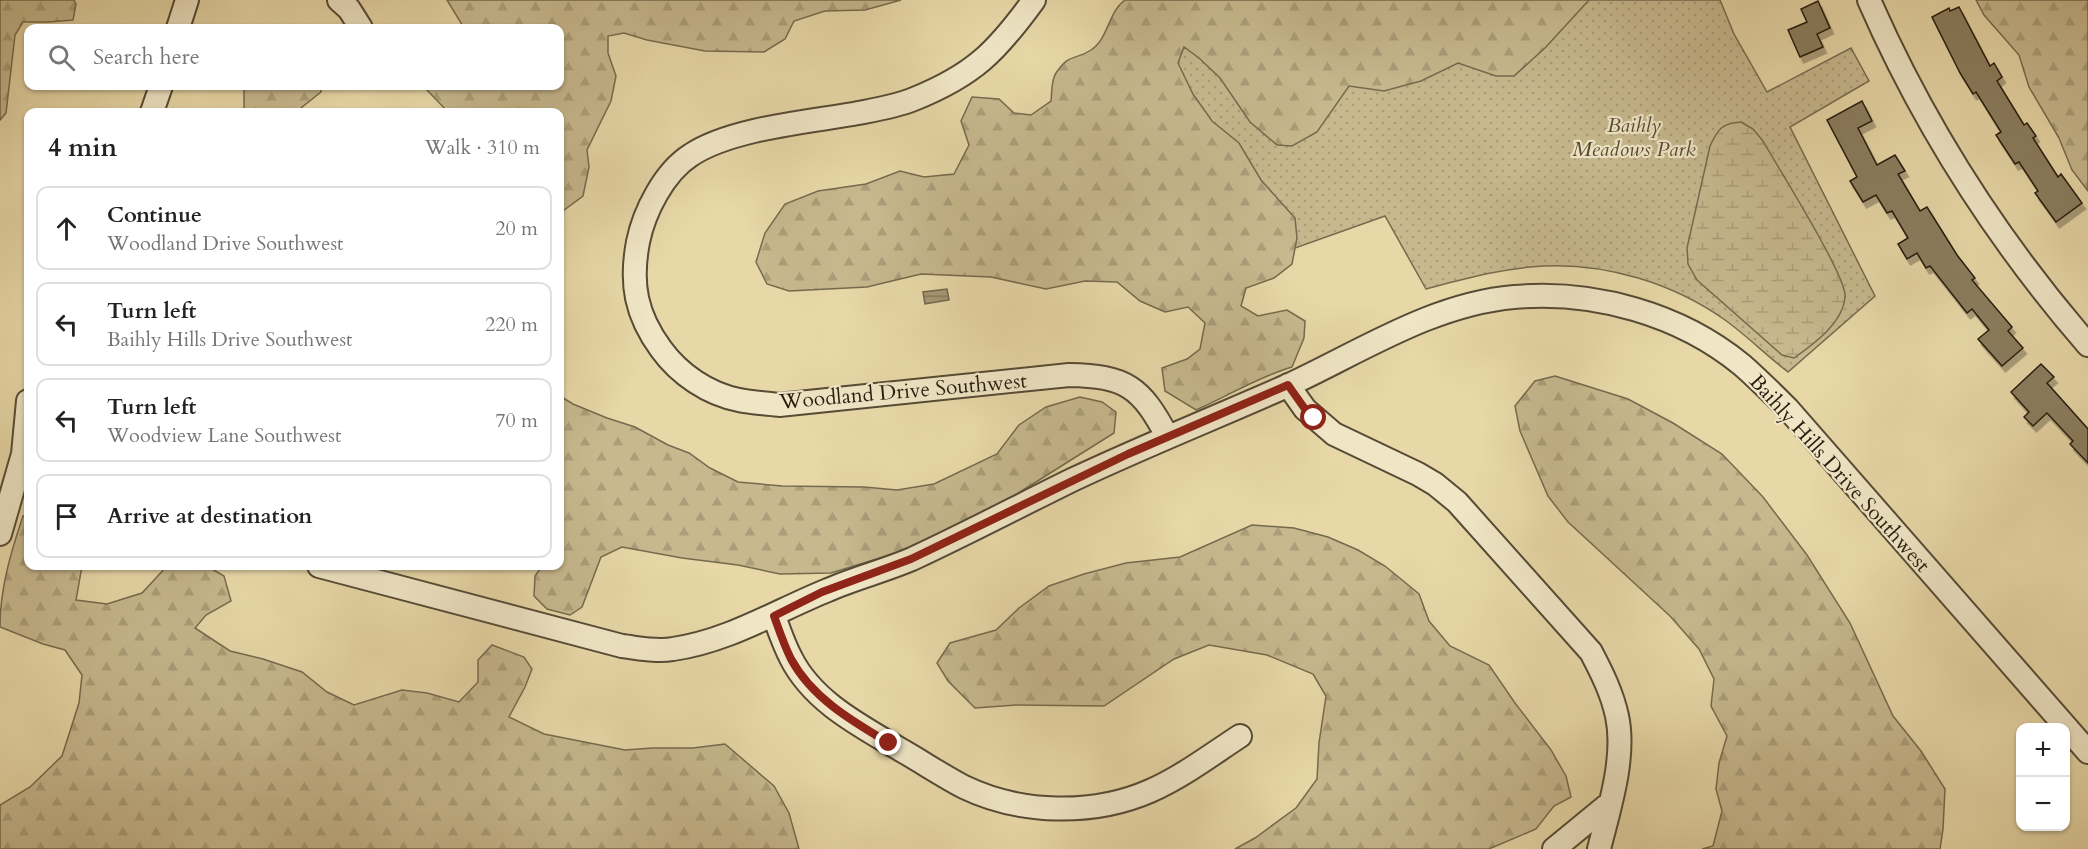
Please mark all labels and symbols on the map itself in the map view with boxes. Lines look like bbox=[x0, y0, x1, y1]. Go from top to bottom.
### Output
park label: Baihly Meadows Park bbox=[1572, 111, 1696, 164]
street label: Woodland Drive Southwest bbox=[777, 366, 1028, 417]
street label: Baihly Hills Drive Southwest bbox=[1743, 368, 1937, 579]
route start bbox=[1300, 404, 1326, 430]
route end bbox=[875, 729, 901, 755]

